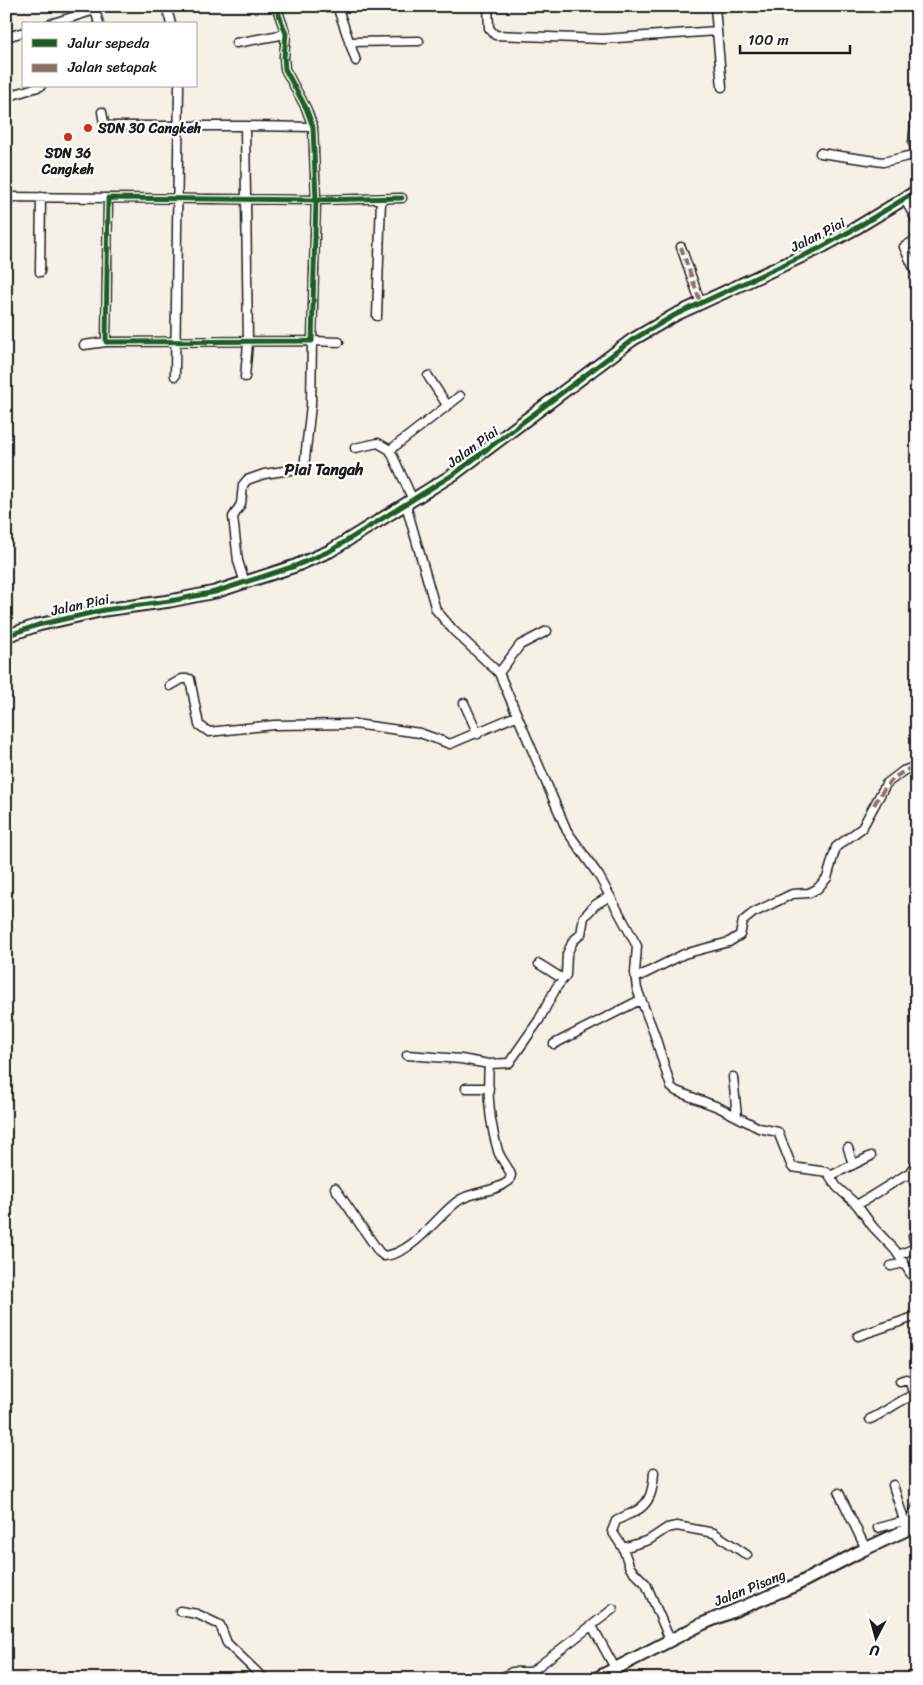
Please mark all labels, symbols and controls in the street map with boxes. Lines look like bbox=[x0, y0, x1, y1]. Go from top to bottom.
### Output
legend bbox=[22, 22, 198, 88]
scale bar bbox=[740, 22, 850, 54]
text: 100 m bbox=[748, 27, 789, 53]
text: Jalur sepeda bbox=[67, 30, 150, 56]
text: Jalan setapak bbox=[67, 54, 157, 80]
place label: SDN 30 Cangkeh bbox=[97, 116, 202, 141]
marker: SDN 30 Cangkeh bbox=[82, 122, 94, 134]
marker: SDN 36 Cangkeh bbox=[62, 131, 74, 143]
place label: SDN 36 Cangkeh bbox=[41, 141, 95, 182]
street label: Jalan Piai bbox=[785, 210, 851, 260]
street label: Jalan Piai bbox=[441, 419, 505, 475]
district label: Piai Tangah bbox=[285, 455, 364, 484]
street label: Jalan Piai bbox=[48, 586, 112, 624]
street label: Jalan Pisang bbox=[709, 1562, 790, 1614]
north arrow bbox=[850, 1612, 900, 1662]
text: U bbox=[868, 1637, 881, 1663]

